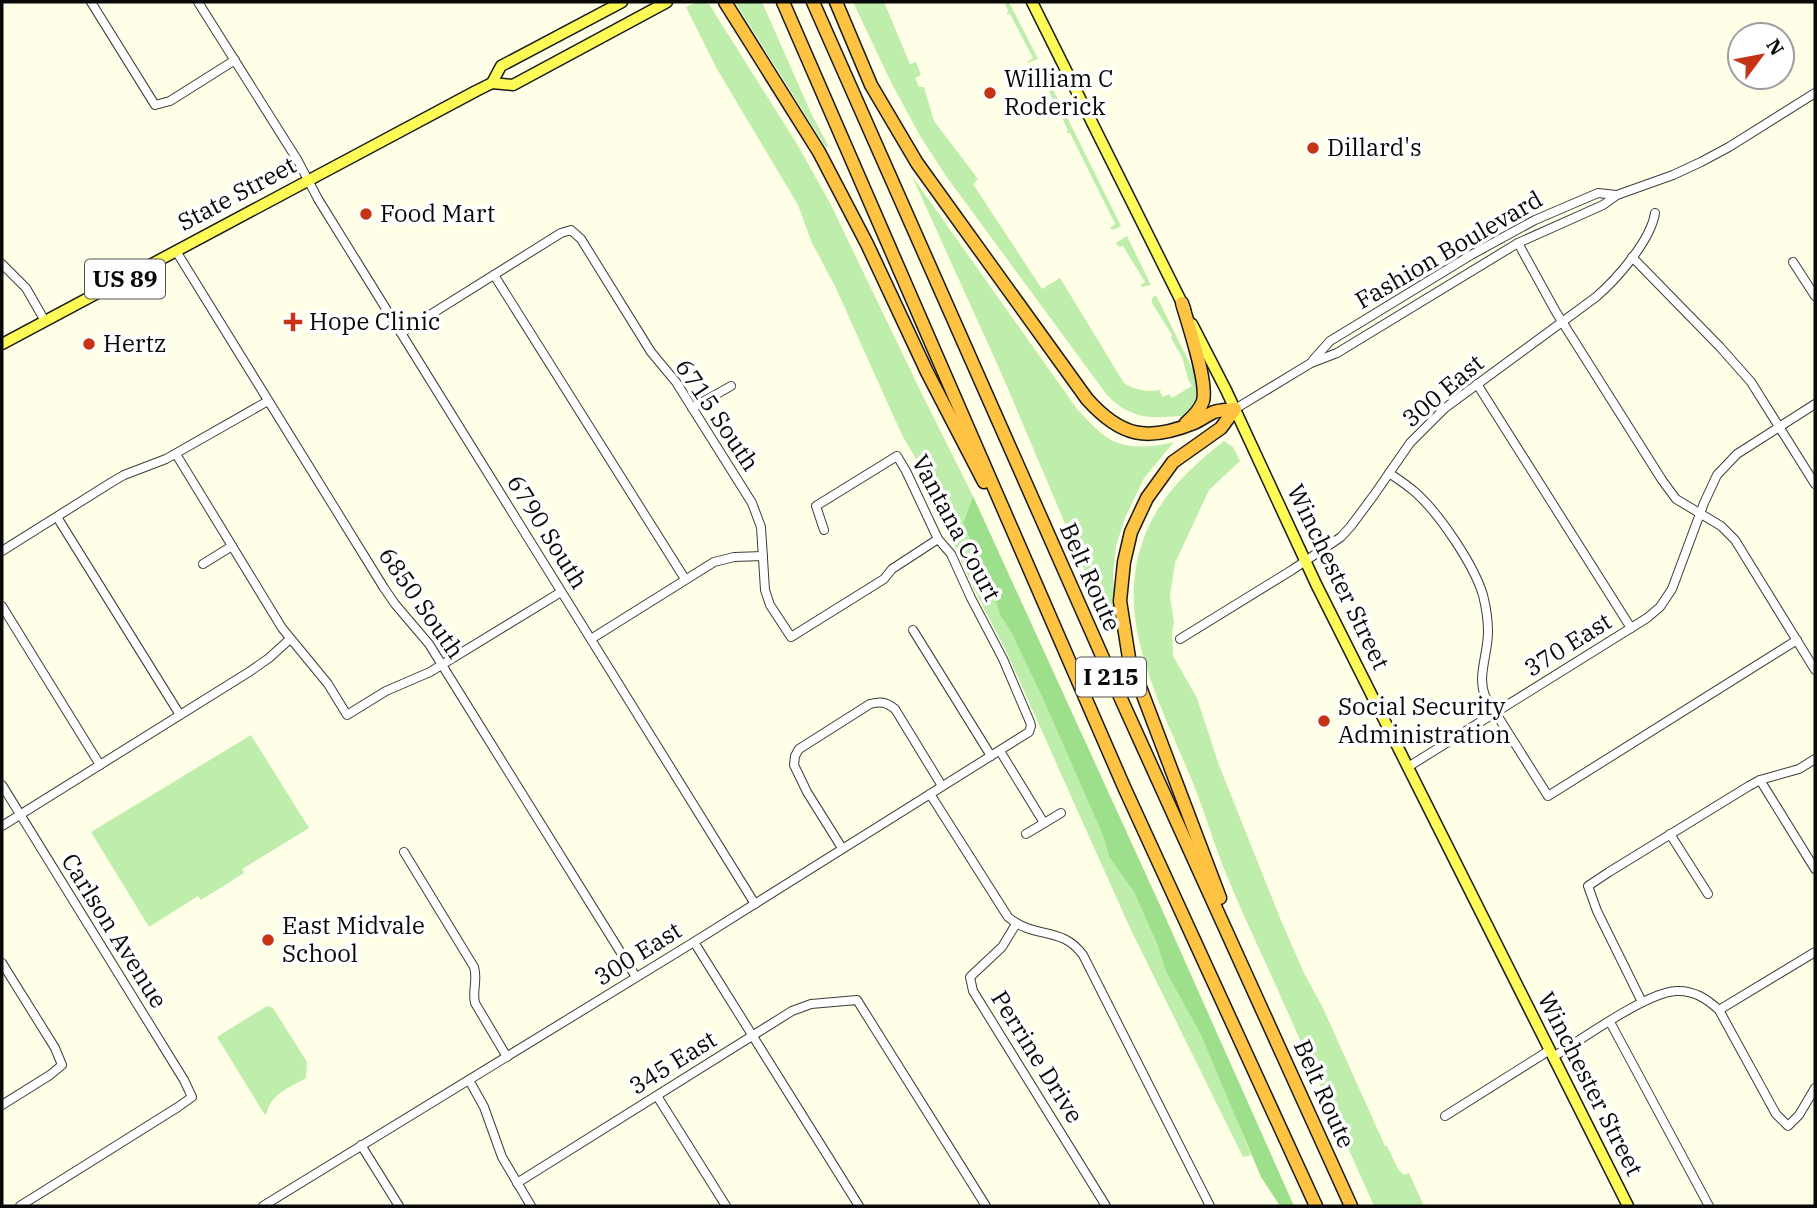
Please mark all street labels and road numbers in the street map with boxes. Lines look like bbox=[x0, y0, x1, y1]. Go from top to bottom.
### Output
street label: State Street bbox=[172, 149, 301, 238]
street label: Fashion Boulevard bbox=[1349, 182, 1548, 316]
road number: US 89 bbox=[85, 260, 165, 298]
street label: 300 East bbox=[1395, 347, 1490, 434]
street label: 6715 South bbox=[668, 352, 767, 477]
street label: Vantana Court bbox=[905, 449, 1009, 606]
street label: 6790 South bbox=[500, 468, 596, 595]
street label: Winchester Street bbox=[1280, 479, 1398, 675]
street label: Belt Route bbox=[1053, 517, 1129, 636]
street label: 6850 South bbox=[372, 540, 472, 665]
street label: 370 East bbox=[1518, 605, 1617, 683]
road number: I 215 bbox=[1076, 657, 1146, 696]
street label: Carlson Avenue bbox=[54, 847, 175, 1014]
street label: 300 East bbox=[588, 914, 687, 992]
street label: Perrine Drive bbox=[984, 984, 1091, 1129]
street label: Winchester Street bbox=[1531, 986, 1651, 1181]
street label: 345 East bbox=[623, 1023, 722, 1101]
street label: Belt Route bbox=[1287, 1034, 1363, 1153]

